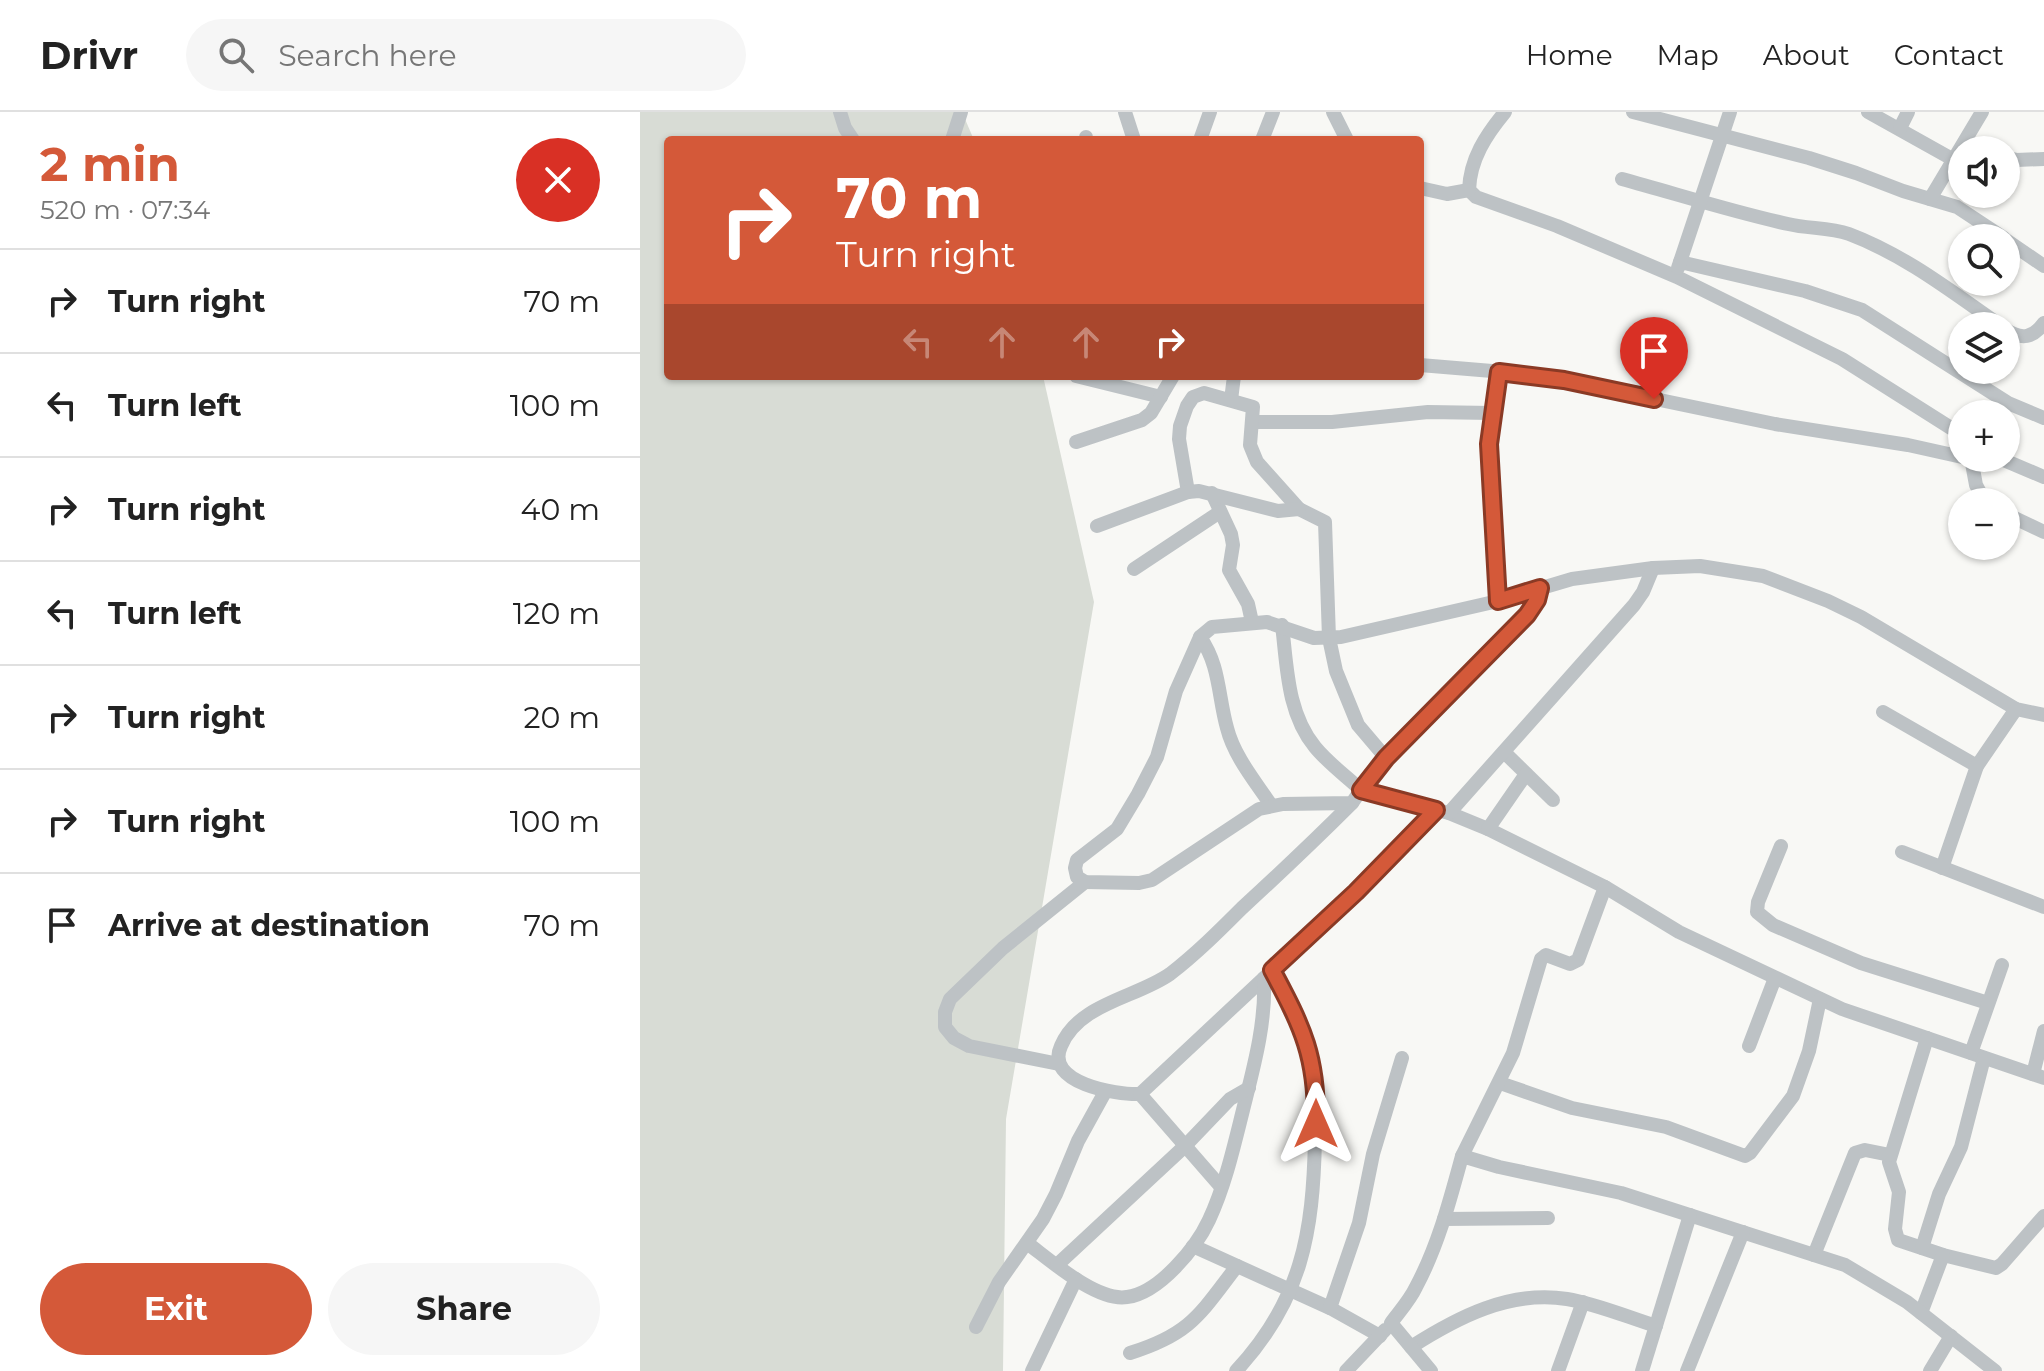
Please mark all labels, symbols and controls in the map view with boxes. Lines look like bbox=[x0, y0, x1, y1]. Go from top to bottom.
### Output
search box bbox=[186, 19, 746, 91]
text: Drivr bbox=[40, 32, 138, 79]
icon: search bbox=[214, 33, 258, 77]
text: Search here bbox=[278, 37, 457, 74]
text: Home bbox=[1526, 38, 1613, 72]
text: Map bbox=[1657, 38, 1719, 72]
text: About bbox=[1763, 38, 1850, 72]
text: Contact bbox=[1894, 38, 2004, 72]
text: 2 min bbox=[40, 135, 180, 193]
map controls bbox=[1948, 136, 2020, 560]
button: sound bbox=[1948, 136, 2020, 208]
button: close bbox=[516, 138, 600, 222]
text: 70 m bbox=[836, 164, 982, 232]
icon: right bbox=[704, 168, 808, 272]
text: 520 m · 07:34 bbox=[40, 194, 210, 226]
button: search bbox=[1948, 224, 2020, 296]
text: Turn right bbox=[836, 232, 1016, 276]
icon: right bbox=[40, 279, 84, 323]
text: Turn right bbox=[108, 283, 265, 320]
text: 70 m bbox=[523, 283, 600, 320]
button: layers bbox=[1948, 312, 2020, 384]
pin bbox=[1620, 317, 1688, 399]
icon: left bbox=[896, 320, 940, 364]
icon: ahead bbox=[980, 320, 1024, 364]
icon: ahead bbox=[1064, 320, 1108, 364]
icon: right bbox=[1148, 320, 1192, 364]
icon: arrive bbox=[1632, 329, 1676, 373]
icon: left bbox=[40, 383, 84, 427]
text: Turn left bbox=[108, 387, 241, 424]
text: 100 m bbox=[510, 387, 600, 424]
button: + bbox=[1948, 400, 2020, 472]
icon: right bbox=[40, 487, 84, 531]
button: − bbox=[1948, 488, 2020, 560]
text: Turn right bbox=[108, 491, 265, 528]
text: 40 m bbox=[521, 491, 600, 528]
icon: left bbox=[40, 591, 84, 635]
text: Turn left bbox=[108, 595, 241, 632]
text: 120 m bbox=[513, 595, 600, 632]
icon: right bbox=[40, 695, 84, 739]
text: Turn right bbox=[108, 699, 265, 736]
text: 20 m bbox=[523, 699, 600, 736]
icon: right bbox=[40, 799, 84, 843]
text: Turn right bbox=[108, 803, 265, 840]
text: 100 m bbox=[510, 803, 600, 840]
icon: arrive bbox=[40, 903, 84, 947]
text: Arrive at destination bbox=[108, 907, 430, 944]
text: 70 m bbox=[523, 907, 600, 944]
position arrow bbox=[1274, 1082, 1358, 1166]
button: Exit bbox=[40, 1263, 312, 1355]
button: Share bbox=[328, 1263, 600, 1355]

